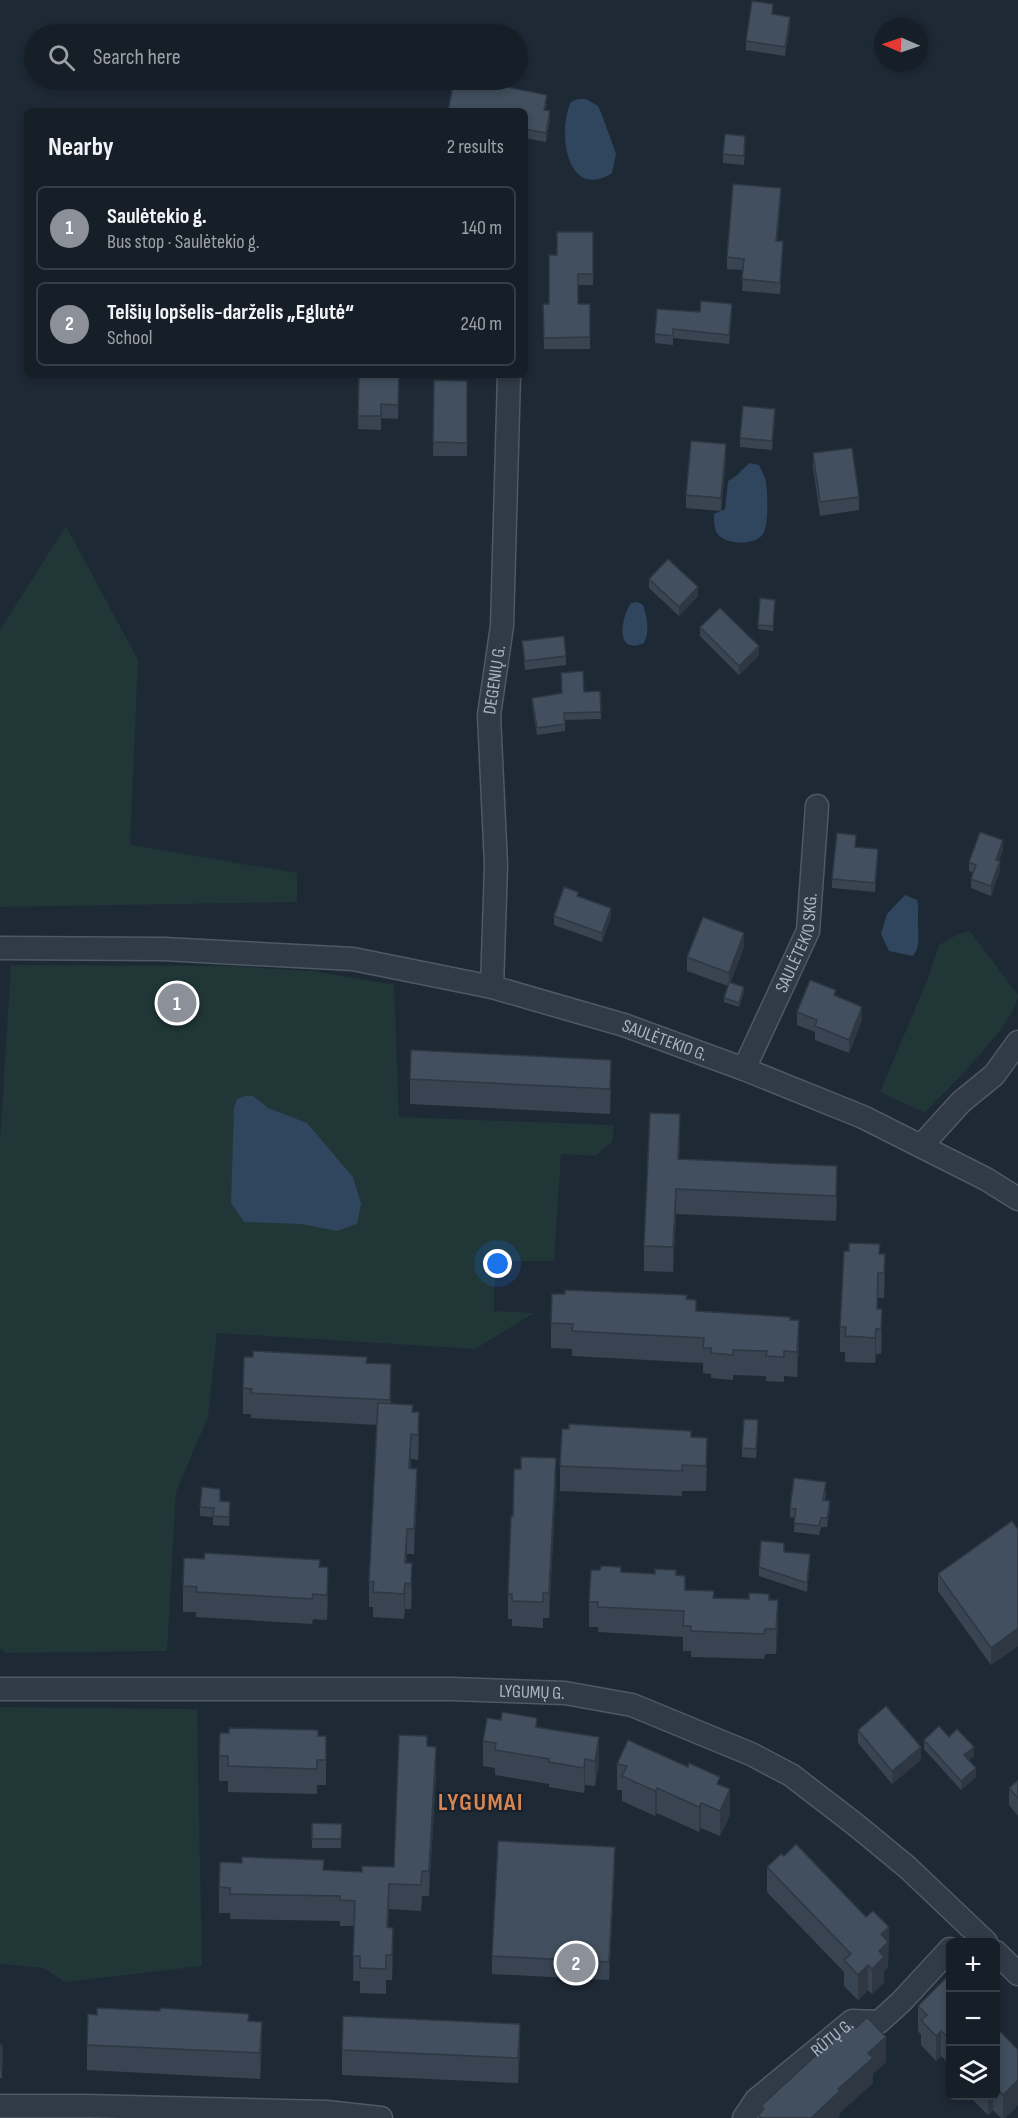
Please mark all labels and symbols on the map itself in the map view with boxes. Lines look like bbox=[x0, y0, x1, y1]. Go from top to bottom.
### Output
north arrow bbox=[874, 18, 928, 72]
street label: DEGENIŲ G. bbox=[479, 644, 510, 716]
street label: SAULĖTEKIO SKG. bbox=[771, 892, 822, 996]
pin: 1 bbox=[158, 980, 196, 1026]
street label: SAULĖTEKIO G. bbox=[619, 1015, 710, 1066]
your location bbox=[483, 1249, 512, 1278]
street label: LYGUMŲ G. bbox=[499, 1681, 565, 1704]
district label: LYGUMAI bbox=[438, 1788, 524, 1817]
pin: 2 bbox=[556, 1940, 596, 1986]
street label: RŪTŲ G. bbox=[807, 2014, 858, 2061]

